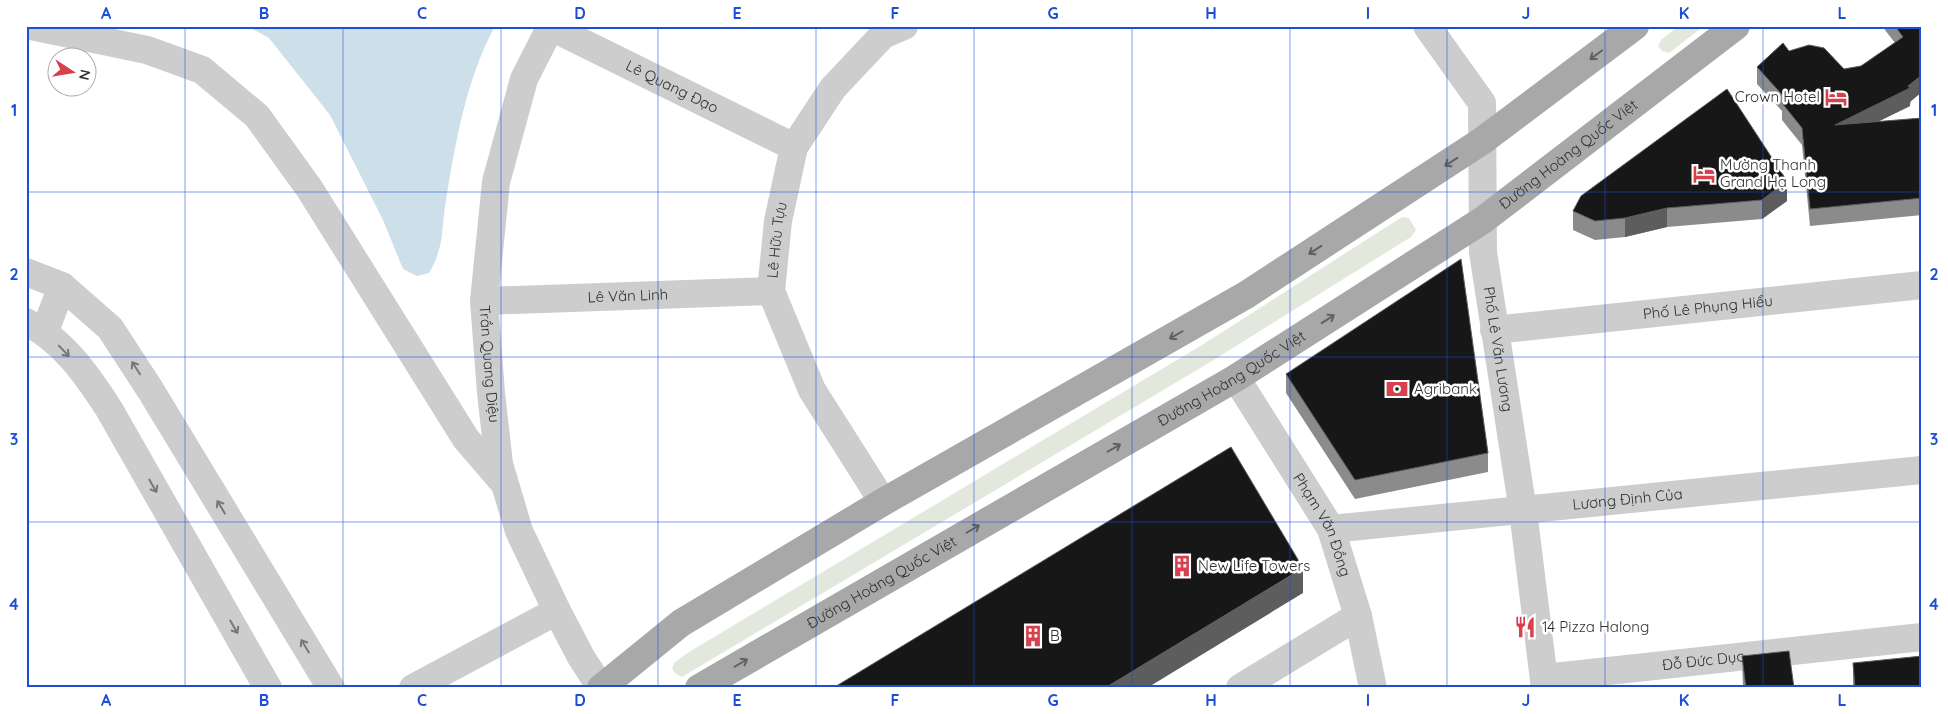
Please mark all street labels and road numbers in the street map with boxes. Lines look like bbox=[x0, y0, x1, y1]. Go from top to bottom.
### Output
street label: Lê Quang Đạo bbox=[623, 55, 722, 117]
street label: Đường Hoàng Quốc Việt bbox=[1495, 95, 1641, 213]
street label: Lê Hữu Tựu bbox=[762, 200, 791, 279]
street label: Lê Văn Linh bbox=[587, 285, 669, 306]
street label: Phố Lê Văn Lương bbox=[1479, 285, 1518, 413]
street label: Phố Lê Phụng Hiểu bbox=[1642, 291, 1774, 323]
street label: Trần Quang Diệu bbox=[475, 304, 504, 424]
street label: Đường Hoàng Quốc Việt bbox=[1154, 326, 1309, 430]
street label: Phạm Văn Đồng bbox=[1289, 469, 1355, 579]
street label: Lương Định Của bbox=[1572, 484, 1683, 514]
street label: Đường Hoàng Quốc Việt bbox=[803, 531, 960, 633]
street label: Đỗ Đức Dục bbox=[1661, 646, 1745, 674]

